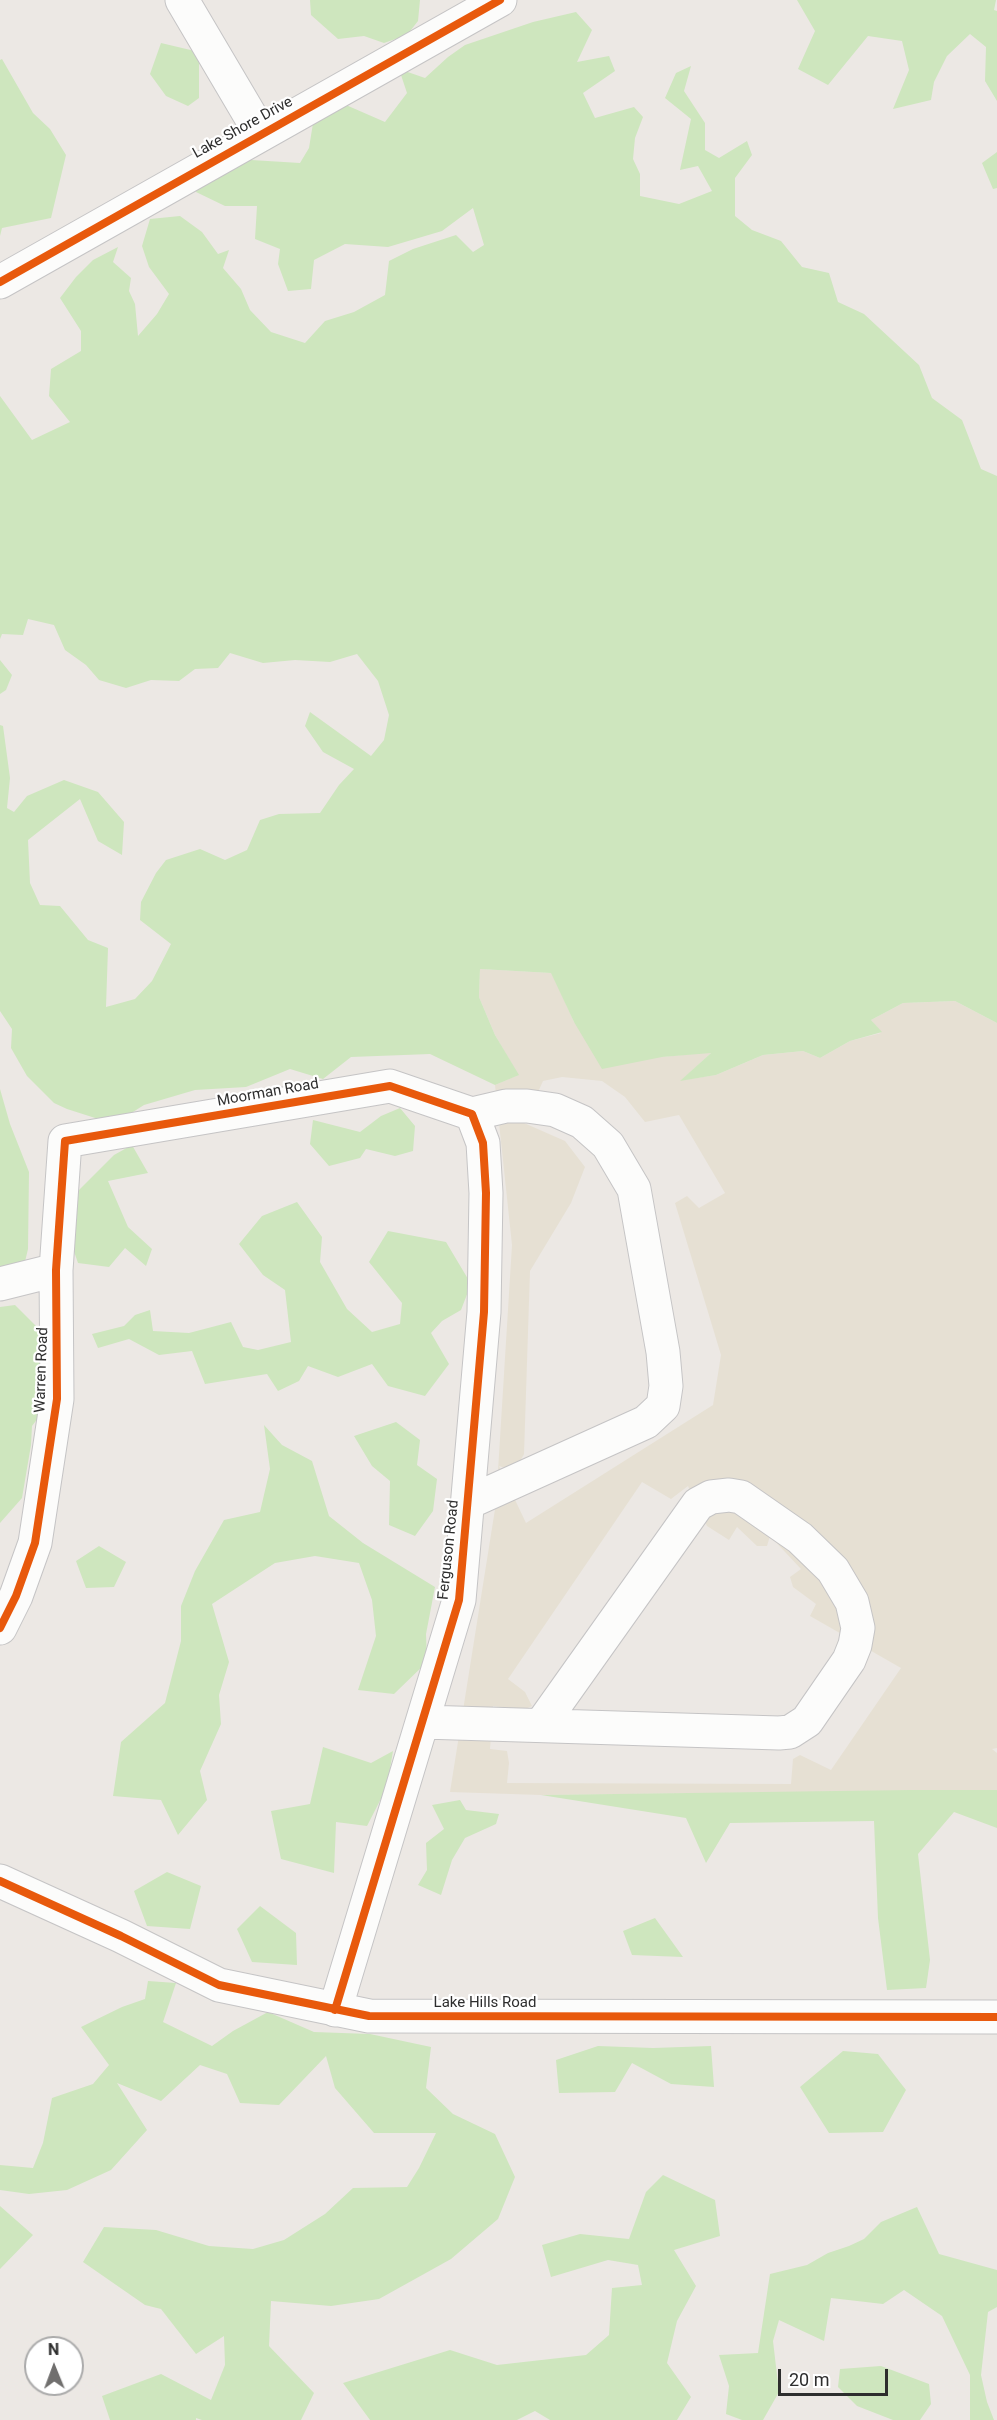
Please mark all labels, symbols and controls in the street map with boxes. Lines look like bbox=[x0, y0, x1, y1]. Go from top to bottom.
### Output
street label: Lake Shore Drive bbox=[190, 93, 296, 163]
street label: Moorman Road bbox=[216, 1075, 320, 1111]
street label: Warren Road bbox=[32, 1327, 52, 1413]
street label: Ferguson Road bbox=[435, 1499, 463, 1601]
street label: Lake Hills Road bbox=[434, 1994, 536, 2012]
north arrow bbox=[24, 2336, 84, 2396]
text: N bbox=[48, 2340, 60, 2359]
scale bar bbox=[781, 2357, 890, 2395]
text: 20 m bbox=[789, 2369, 829, 2390]

